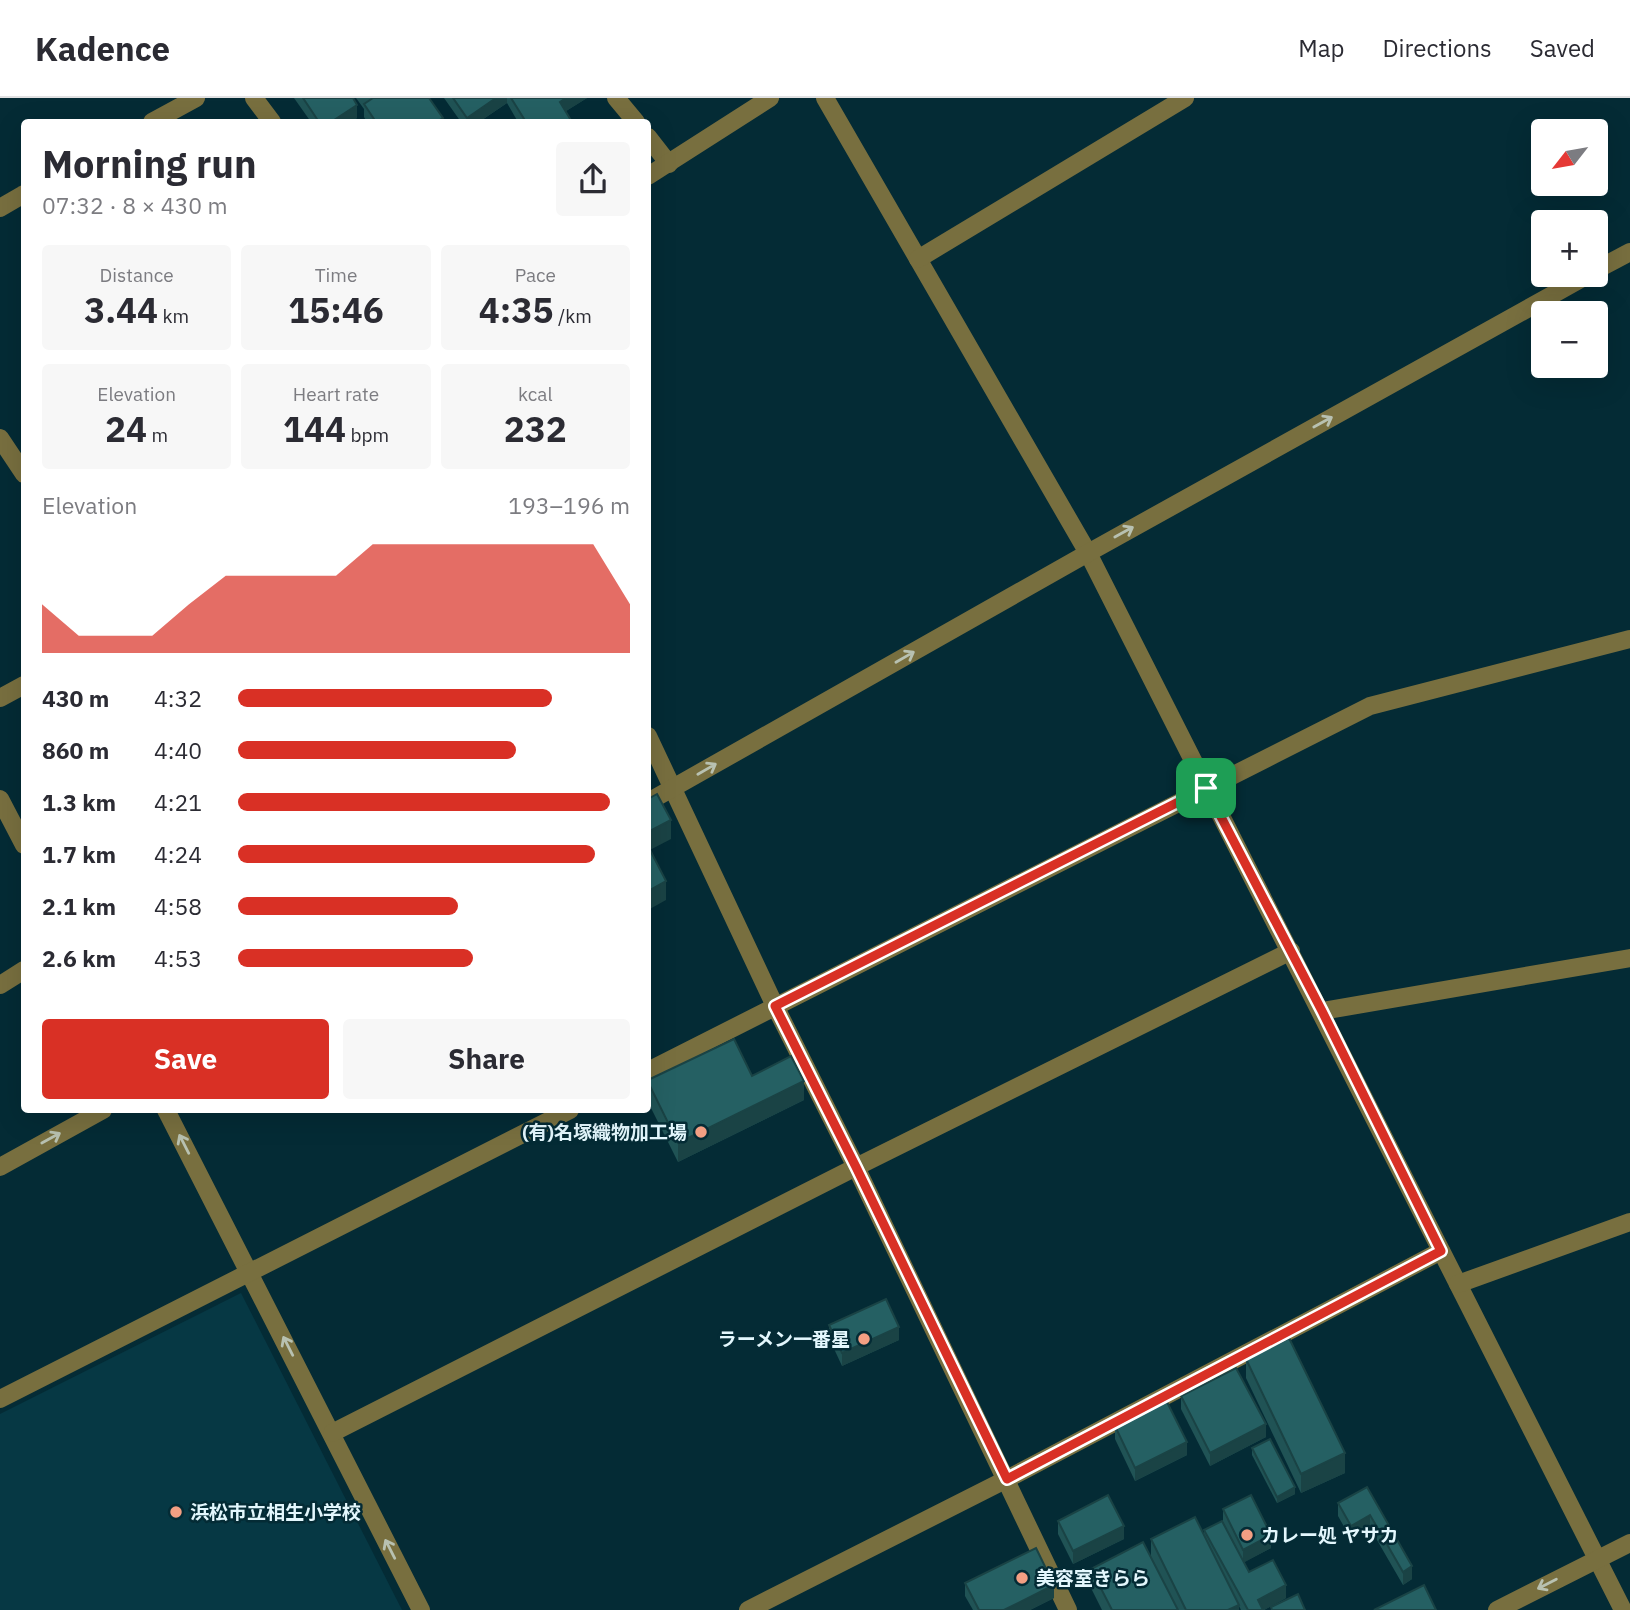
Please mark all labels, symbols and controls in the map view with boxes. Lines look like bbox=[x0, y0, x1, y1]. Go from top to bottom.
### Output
text: Kadence bbox=[35, 27, 170, 70]
text: Map bbox=[1298, 32, 1344, 64]
text: Directions bbox=[1382, 32, 1492, 64]
text: Saved bbox=[1530, 32, 1595, 64]
north arrow bbox=[1531, 119, 1608, 196]
map controls bbox=[1531, 119, 1608, 378]
text: Morning run bbox=[42, 139, 257, 188]
button: share bbox=[556, 142, 630, 216]
text: 07:32 · 8 × 430 m bbox=[42, 190, 228, 220]
button: + bbox=[1531, 210, 1608, 287]
text: Distance bbox=[100, 263, 174, 287]
text: Time bbox=[315, 263, 357, 287]
text: Pace bbox=[515, 263, 556, 287]
text: 3.44 bbox=[84, 287, 158, 333]
text: 15:46 bbox=[288, 287, 384, 333]
text: 4:35 bbox=[479, 287, 553, 333]
button: − bbox=[1531, 301, 1608, 378]
text: km bbox=[158, 304, 189, 328]
text: /km bbox=[553, 304, 592, 328]
text: Elevation bbox=[97, 382, 176, 406]
text: Heart rate bbox=[293, 382, 379, 406]
text: kcal bbox=[518, 382, 553, 406]
text: 24 bbox=[105, 406, 147, 452]
text: 144 bbox=[283, 406, 346, 452]
text: 232 bbox=[504, 406, 567, 452]
one-way arrow bbox=[1312, 415, 1333, 428]
text: m bbox=[147, 423, 168, 447]
text: bpm bbox=[346, 423, 389, 447]
text: Elevation bbox=[42, 490, 137, 520]
text: 193–196 m bbox=[508, 490, 630, 520]
one-way arrow bbox=[1113, 525, 1134, 538]
one-way arrow bbox=[894, 649, 914, 663]
text: 430 m bbox=[42, 683, 109, 713]
text: 4:32 bbox=[154, 683, 202, 713]
text: 860 m bbox=[42, 735, 109, 765]
text: 4:40 bbox=[154, 735, 202, 765]
pin bbox=[1176, 758, 1236, 818]
one-way arrow bbox=[696, 762, 717, 775]
icon: arrive bbox=[1187, 769, 1225, 807]
text: 1.3 km bbox=[42, 787, 116, 817]
text: 4:21 bbox=[154, 787, 202, 817]
text: 1.7 km bbox=[42, 839, 116, 869]
text: 4:24 bbox=[154, 839, 202, 869]
text: 2.1 km bbox=[42, 891, 116, 921]
text: 4:58 bbox=[154, 891, 202, 921]
text: 2.6 km bbox=[42, 943, 116, 973]
text: 4:53 bbox=[154, 943, 202, 973]
button: Save bbox=[42, 1019, 329, 1099]
button: Share bbox=[343, 1019, 630, 1099]
place label: (有)名塚織物加工場 bbox=[522, 1120, 687, 1144]
marker: (有)名塚織物加工場 bbox=[693, 1124, 709, 1140]
one-way arrow bbox=[41, 1131, 61, 1145]
one-way arrow bbox=[176, 1134, 190, 1154]
place label: ラーメン一番星 bbox=[718, 1327, 850, 1351]
marker: ラーメン一番星 bbox=[856, 1331, 872, 1347]
one-way arrow bbox=[280, 1336, 294, 1357]
place label: 浜松市立相生小学校 bbox=[190, 1500, 361, 1524]
marker: 浜松市立相生小学校 bbox=[168, 1504, 184, 1520]
place label: カレー処 ヤサカ bbox=[1261, 1523, 1399, 1547]
marker: カレー処 ヤサカ bbox=[1239, 1527, 1255, 1543]
one-way arrow bbox=[383, 1539, 397, 1560]
place label: 美容室きらら bbox=[1036, 1566, 1150, 1590]
marker: 美容室きらら bbox=[1014, 1570, 1030, 1586]
one-way arrow bbox=[1537, 1578, 1558, 1592]

